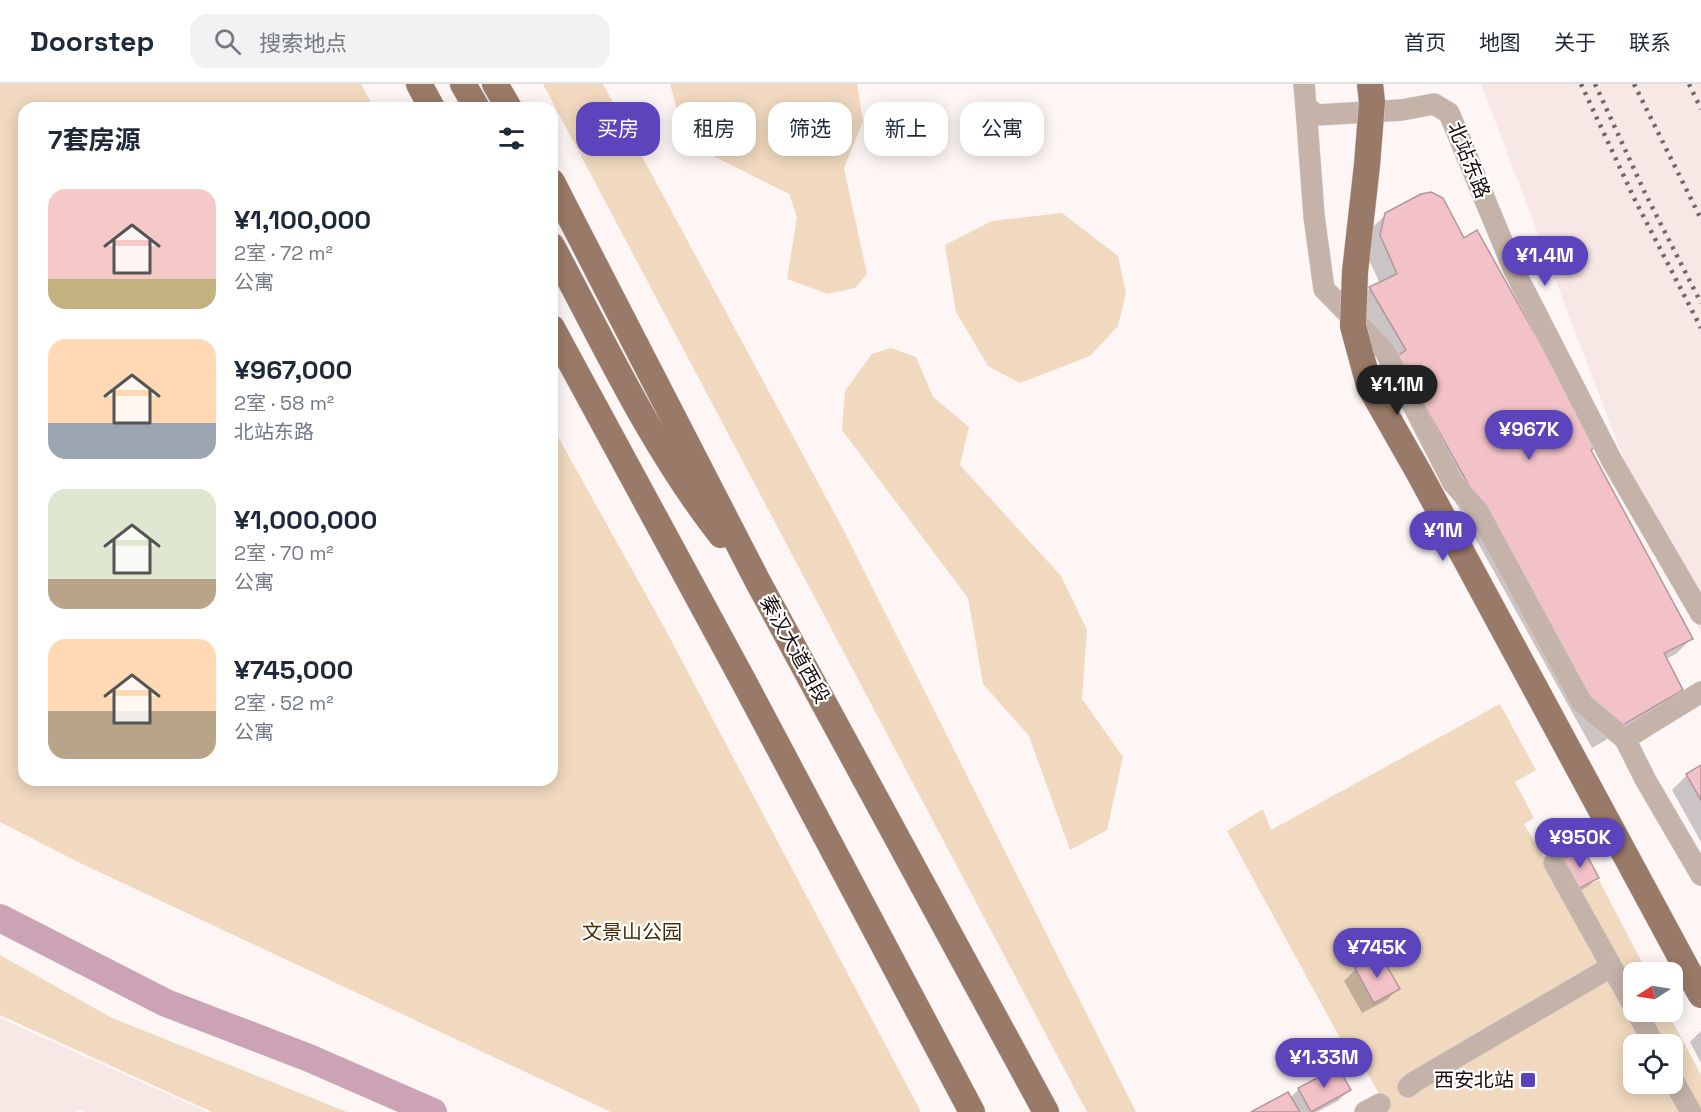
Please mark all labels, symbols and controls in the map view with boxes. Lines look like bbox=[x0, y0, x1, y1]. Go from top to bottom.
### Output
search box bbox=[190, 14, 610, 68]
text: Doorstep bbox=[30, 23, 154, 59]
icon: search bbox=[211, 25, 244, 58]
text: 搜索地点 bbox=[259, 29, 347, 57]
text: 首页 bbox=[1404, 29, 1446, 56]
text: 地图 bbox=[1479, 29, 1521, 56]
text: 关于 bbox=[1554, 29, 1596, 56]
text: 联系 bbox=[1629, 29, 1671, 56]
chip: 买房 bbox=[576, 102, 660, 156]
chip: 租房 bbox=[672, 102, 756, 156]
chip: 筛选 bbox=[768, 102, 852, 156]
chip: 新上 bbox=[864, 102, 948, 156]
chip: 公寓 bbox=[960, 102, 1044, 156]
street label: 北站东路 bbox=[1442, 118, 1496, 202]
icon: filters bbox=[495, 122, 528, 155]
text: 7套房源 bbox=[48, 123, 140, 157]
text: ¥1,100,000 bbox=[234, 203, 371, 237]
icon: home bbox=[96, 213, 168, 285]
pin: ¥1.4M bbox=[1503, 236, 1587, 287]
text: 2室 · 72 m² bbox=[234, 240, 333, 266]
text: ¥1.4M bbox=[1516, 242, 1574, 268]
text: 公寓 bbox=[234, 269, 274, 295]
text: ¥967,000 bbox=[234, 353, 352, 387]
icon: home bbox=[96, 363, 168, 435]
pin: ¥1.1M bbox=[1355, 365, 1439, 416]
text: ¥1.1M bbox=[1370, 371, 1424, 397]
text: 2室 · 58 m² bbox=[234, 390, 334, 416]
pin: ¥967K bbox=[1487, 410, 1571, 461]
text: ¥967K bbox=[1499, 416, 1559, 442]
text: 北站东路 bbox=[234, 419, 314, 445]
text: ¥1,000,000 bbox=[234, 503, 377, 537]
pin: ¥1M bbox=[1414, 511, 1472, 562]
icon: home bbox=[96, 513, 168, 585]
text: ¥1M bbox=[1423, 517, 1463, 543]
text: 2室 · 70 m² bbox=[234, 540, 334, 566]
text: 公寓 bbox=[234, 569, 274, 595]
street label: 秦汉大道西段 bbox=[755, 590, 835, 708]
text: ¥745,000 bbox=[234, 653, 353, 687]
icon: home bbox=[96, 663, 168, 735]
text: 2室 · 52 m² bbox=[234, 690, 334, 716]
text: 公寓 bbox=[234, 719, 274, 745]
pin: ¥950K bbox=[1538, 818, 1622, 869]
text: ¥950K bbox=[1549, 824, 1611, 850]
park label: 文景山公园 bbox=[582, 919, 682, 945]
pin: ¥745K bbox=[1335, 928, 1419, 979]
text: ¥745K bbox=[1347, 934, 1407, 960]
north arrow bbox=[1623, 962, 1683, 1022]
map controls bbox=[1623, 962, 1683, 1094]
button: locate bbox=[1623, 1034, 1683, 1094]
pin: ¥1.33M bbox=[1275, 1038, 1373, 1089]
text: ¥1.33M bbox=[1289, 1044, 1359, 1070]
place label: 西安北站 bbox=[1434, 1067, 1514, 1093]
marker: 西安北站 bbox=[1519, 1071, 1537, 1089]

